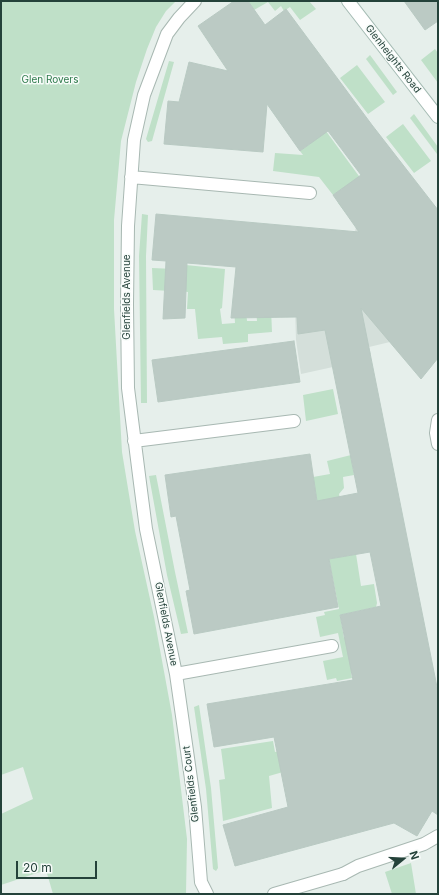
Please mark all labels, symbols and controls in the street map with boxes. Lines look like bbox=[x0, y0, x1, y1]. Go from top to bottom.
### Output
street label: Glenheights Road bbox=[363, 23, 423, 95]
park label: Glen Rovers bbox=[22, 74, 78, 86]
street label: Glenfields Avenue bbox=[121, 254, 133, 340]
street label: Glenfields Avenue bbox=[152, 581, 180, 667]
street label: Glenfields Court bbox=[180, 745, 202, 823]
north arrow bbox=[383, 839, 423, 879]
text: N bbox=[406, 849, 422, 861]
scale bar bbox=[18, 853, 99, 879]
text: 20 m bbox=[23, 860, 52, 875]

